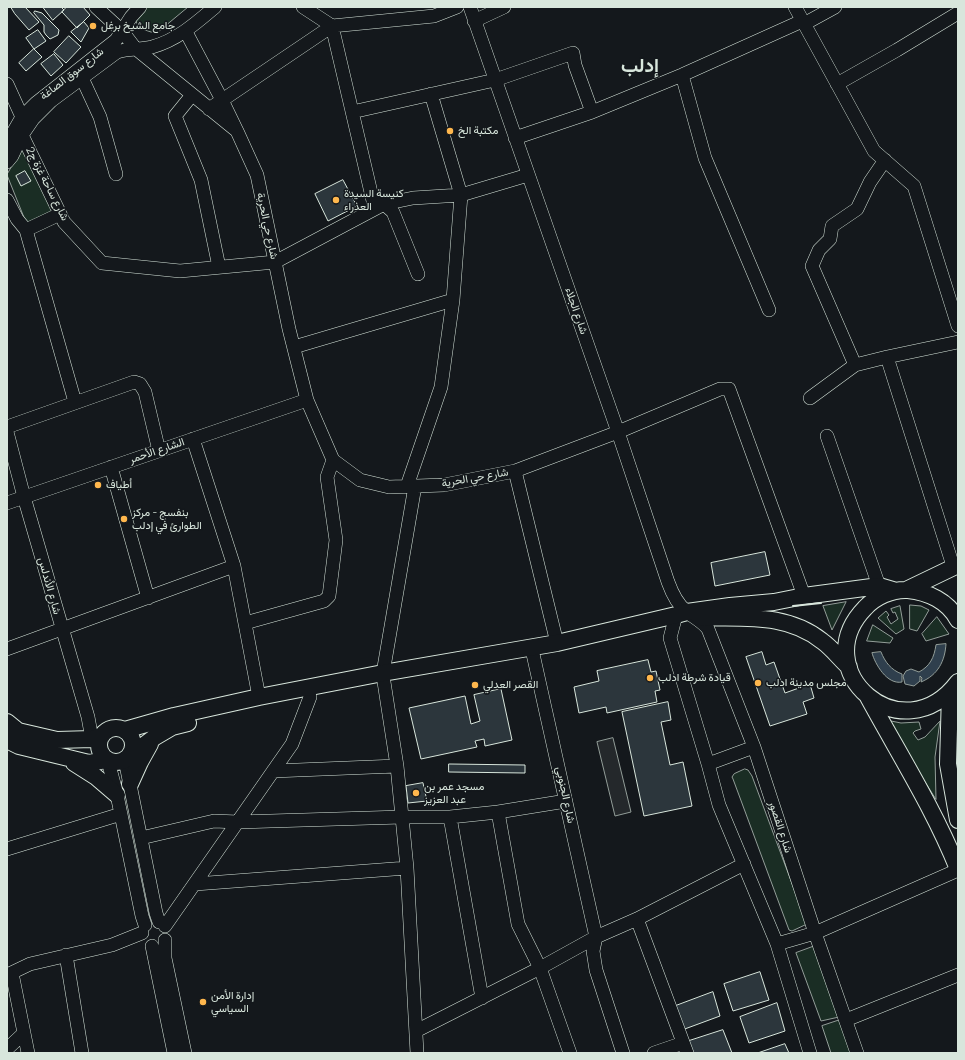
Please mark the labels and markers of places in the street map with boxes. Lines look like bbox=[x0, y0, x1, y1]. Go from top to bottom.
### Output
place label: جامع الشيخ برغل bbox=[101, 19, 175, 33]
marker: جامع الشيخ برغل bbox=[88, 21, 98, 31]
place label: مكتبة الخ bbox=[458, 124, 498, 138]
marker: مكتبة الخ bbox=[445, 126, 455, 136]
place label: كنيسة السيدة العذراء bbox=[344, 187, 404, 213]
marker: كنيسة السيدة العذراء bbox=[331, 195, 341, 205]
place label: أطياف bbox=[106, 478, 132, 492]
marker: أطياف bbox=[93, 480, 103, 490]
place label: بنفسج - مركز الطوارئ في إدلب bbox=[132, 506, 202, 532]
marker: بنفسج - مركز الطوارئ في إدلب bbox=[119, 514, 129, 524]
place label: قيادة شرطة ادلب bbox=[658, 671, 731, 685]
marker: قيادة شرطة ادلب bbox=[645, 673, 655, 683]
place label: مجلس مدينة ادلب bbox=[766, 676, 847, 690]
place label: القصر العدلي bbox=[483, 678, 538, 692]
marker: مجلس مدينة ادلب bbox=[753, 678, 763, 688]
marker: القصر العدلي bbox=[470, 680, 480, 690]
place label: مسجد عمر بن عبد العزيز bbox=[424, 780, 484, 806]
marker: مسجد عمر بن عبد العزيز bbox=[411, 788, 421, 798]
place label: إدارة الأمن السياسي bbox=[211, 989, 254, 1015]
marker: إدارة الأمن السياسي bbox=[198, 997, 208, 1007]

